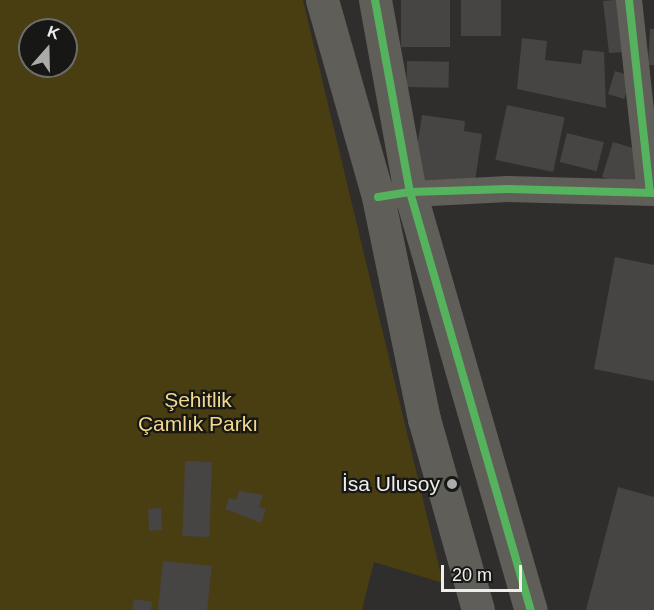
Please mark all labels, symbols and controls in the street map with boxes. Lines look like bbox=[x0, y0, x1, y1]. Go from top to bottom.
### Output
north arrow bbox=[18, 18, 78, 78]
text: K bbox=[45, 23, 62, 42]
park label: Şehitlik Çamlık Parkı bbox=[138, 387, 258, 437]
place label: İsa Ulusoy bbox=[342, 471, 440, 497]
marker: İsa Ulusoy bbox=[445, 477, 459, 491]
scale bar bbox=[444, 553, 525, 591]
text: 20 m bbox=[452, 565, 492, 585]

